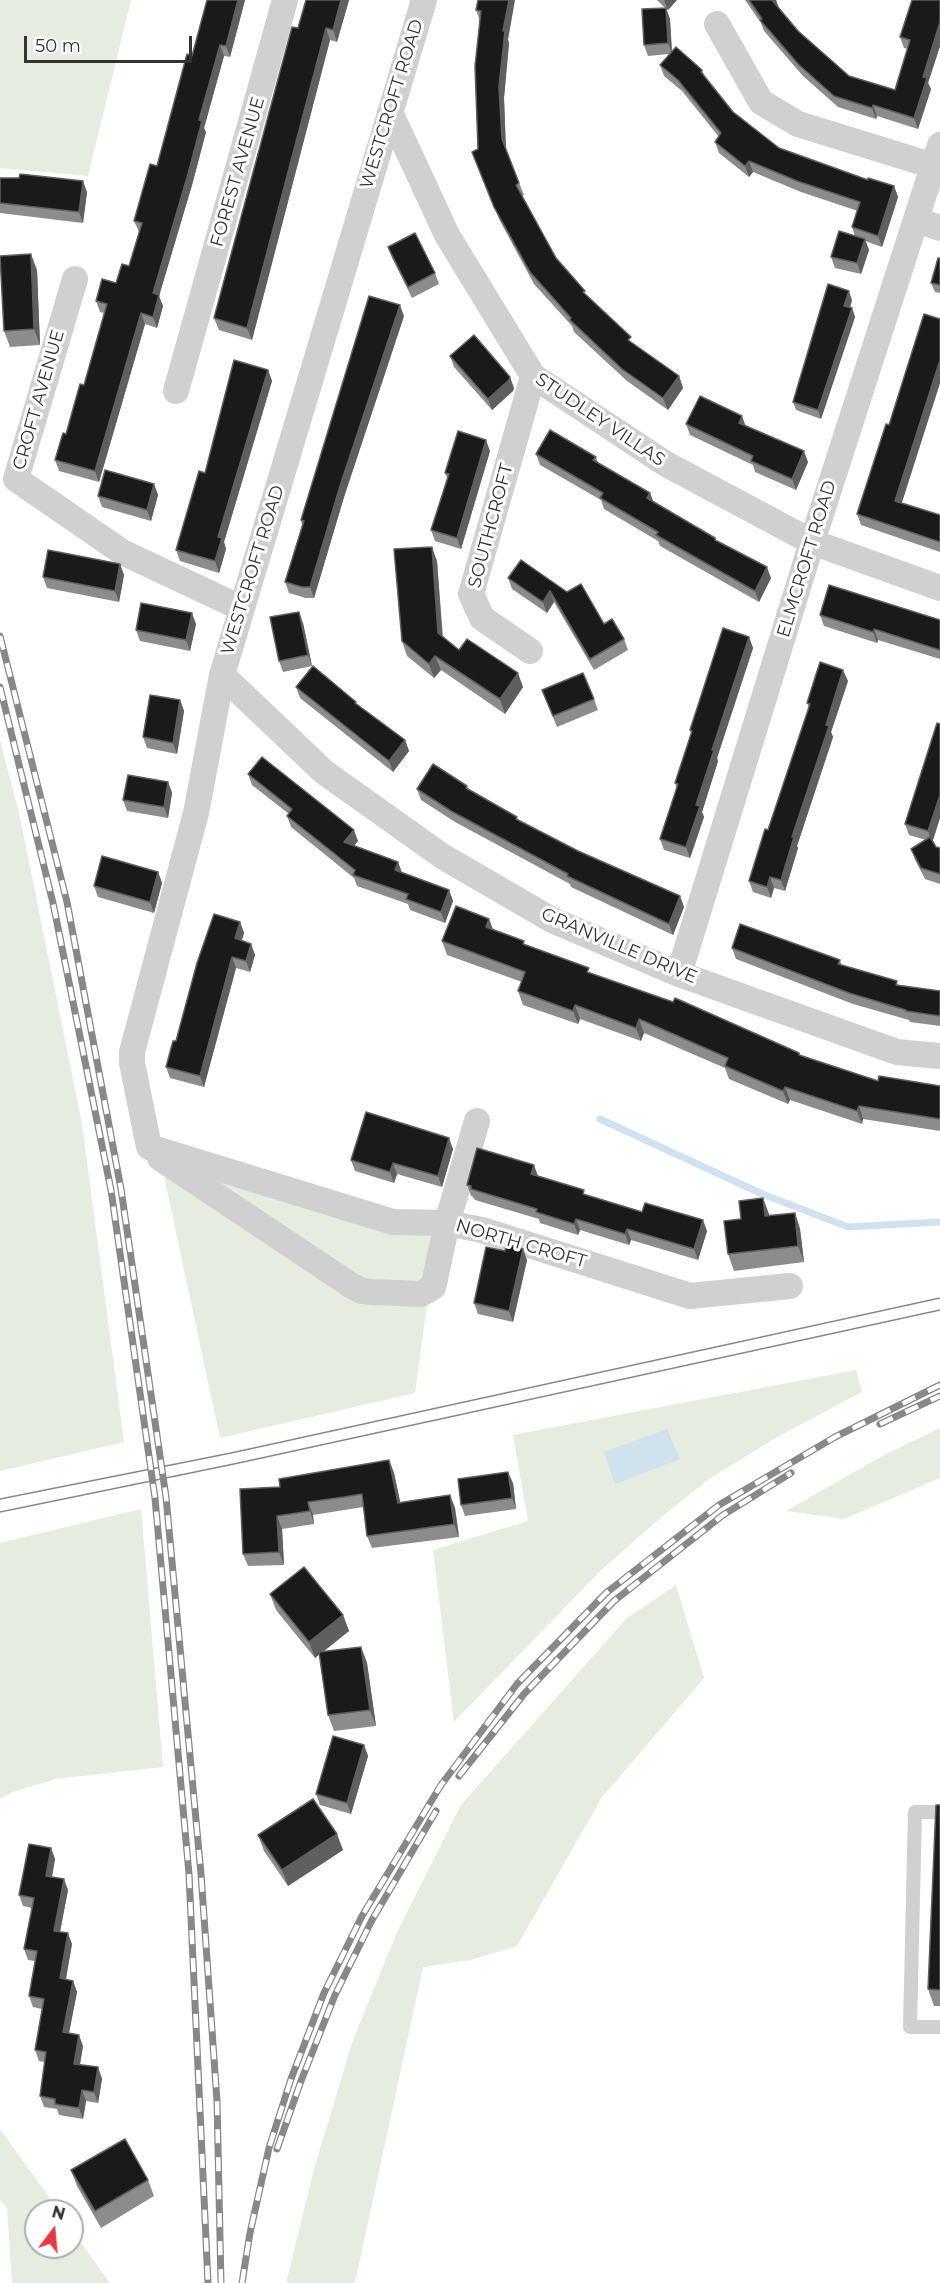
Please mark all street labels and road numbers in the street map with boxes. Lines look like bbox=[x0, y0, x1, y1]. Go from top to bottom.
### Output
street label: WESTCROFT ROAD bbox=[356, 17, 428, 191]
street label: FOREST AVENUE bbox=[206, 95, 270, 249]
street label: CROFT AVENUE bbox=[9, 327, 69, 473]
street label: STUDLEY VILLAS bbox=[531, 369, 669, 471]
street label: SOUTHCROFT bbox=[464, 461, 518, 591]
street label: ELMCROFT ROAD bbox=[773, 478, 841, 640]
street label: WESTCROFT ROAD bbox=[217, 483, 289, 657]
street label: GRANVILLE DRIVE bbox=[538, 903, 700, 989]
street label: NORTH CROFT bbox=[453, 1215, 589, 1273]

